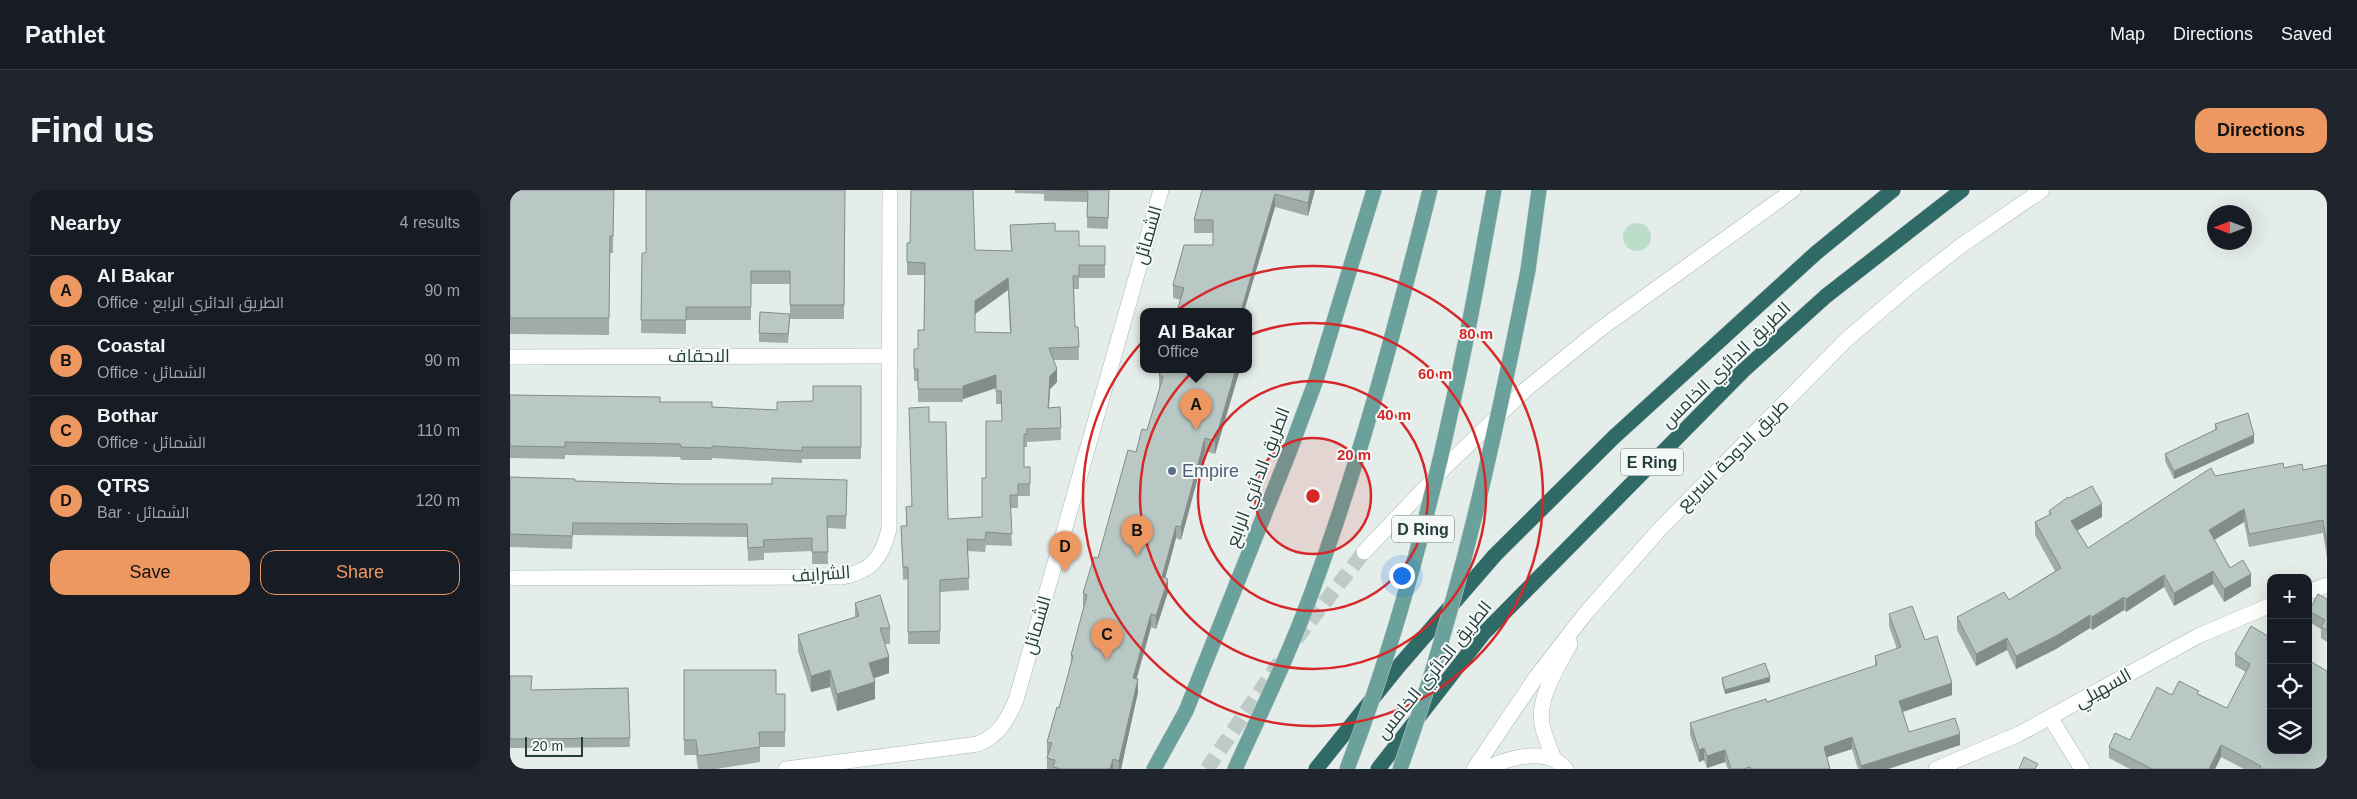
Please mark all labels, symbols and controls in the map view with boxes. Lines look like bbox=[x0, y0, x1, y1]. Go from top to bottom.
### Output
text: Pathlet bbox=[25, 21, 105, 48]
text: Map bbox=[2110, 24, 2145, 44]
text: Directions bbox=[2173, 24, 2253, 44]
text: Saved bbox=[2281, 24, 2332, 44]
button: Directions bbox=[2195, 108, 2327, 153]
text: Find us bbox=[30, 110, 154, 149]
street label: الشمائل bbox=[1130, 203, 1167, 267]
north arrow bbox=[2207, 205, 2252, 250]
text: Nearby bbox=[50, 211, 121, 234]
text: 4 results bbox=[400, 214, 460, 231]
text: Al Bakar bbox=[97, 265, 174, 286]
text: A bbox=[60, 282, 72, 299]
text: 90 m bbox=[424, 282, 460, 299]
text: Office · الطريق الدائري الرابع bbox=[97, 294, 284, 311]
street label: الطريق الدائري الخامس bbox=[1657, 298, 1797, 435]
popup bbox=[1140, 308, 1252, 373]
text: Al Bakar bbox=[1157, 321, 1235, 342]
text: 80 m bbox=[1459, 325, 1493, 342]
text: Coastal bbox=[97, 335, 166, 356]
text: Office bbox=[1157, 343, 1199, 360]
street label: الاحقاف bbox=[668, 346, 730, 366]
text: B bbox=[60, 352, 72, 369]
text: 90 m bbox=[424, 352, 460, 369]
text: Office · الشمائل bbox=[97, 364, 206, 381]
text: 60 m bbox=[1418, 365, 1452, 382]
pin: A bbox=[1180, 389, 1212, 430]
street label: طريق الدوحة السريع bbox=[1673, 395, 1794, 516]
street label: الطريق الدائري الرابع bbox=[1222, 404, 1298, 551]
text: Bothar bbox=[97, 405, 158, 426]
text: 40 m bbox=[1377, 406, 1411, 423]
text: C bbox=[60, 422, 72, 439]
text: 110 m bbox=[417, 422, 460, 439]
text: Office · الشمائل bbox=[97, 434, 206, 451]
text: 20 m bbox=[1337, 446, 1371, 463]
road number: E Ring bbox=[1621, 448, 1683, 476]
place label: Empire bbox=[1182, 461, 1239, 481]
marker: Empire bbox=[1166, 465, 1178, 477]
text: QTRS bbox=[97, 475, 150, 496]
centre of rings bbox=[1304, 487, 1322, 505]
text: D bbox=[60, 492, 72, 509]
text: 120 m bbox=[416, 492, 460, 509]
text: Bar · الشمائل bbox=[97, 504, 190, 521]
pin: B bbox=[1121, 515, 1153, 556]
road number: D Ring bbox=[1392, 516, 1454, 542]
pin: D bbox=[1049, 531, 1081, 572]
button: Save bbox=[50, 550, 250, 595]
button: Share bbox=[260, 550, 460, 595]
street label: الشرايف bbox=[791, 562, 851, 587]
your location bbox=[1389, 563, 1415, 589]
map controls bbox=[2267, 574, 2312, 754]
button: + bbox=[2267, 574, 2312, 619]
street label: الشمائل bbox=[1019, 593, 1056, 657]
street label: الطريق الدائري الخامس bbox=[1372, 597, 1499, 745]
pin: C bbox=[1091, 619, 1123, 660]
button: − bbox=[2267, 619, 2312, 664]
street label: السهيلي bbox=[2071, 664, 2137, 715]
button: locate bbox=[2267, 664, 2312, 709]
button: layers bbox=[2267, 709, 2312, 754]
scale bar bbox=[525, 734, 582, 757]
text: 20 m bbox=[532, 738, 563, 754]

